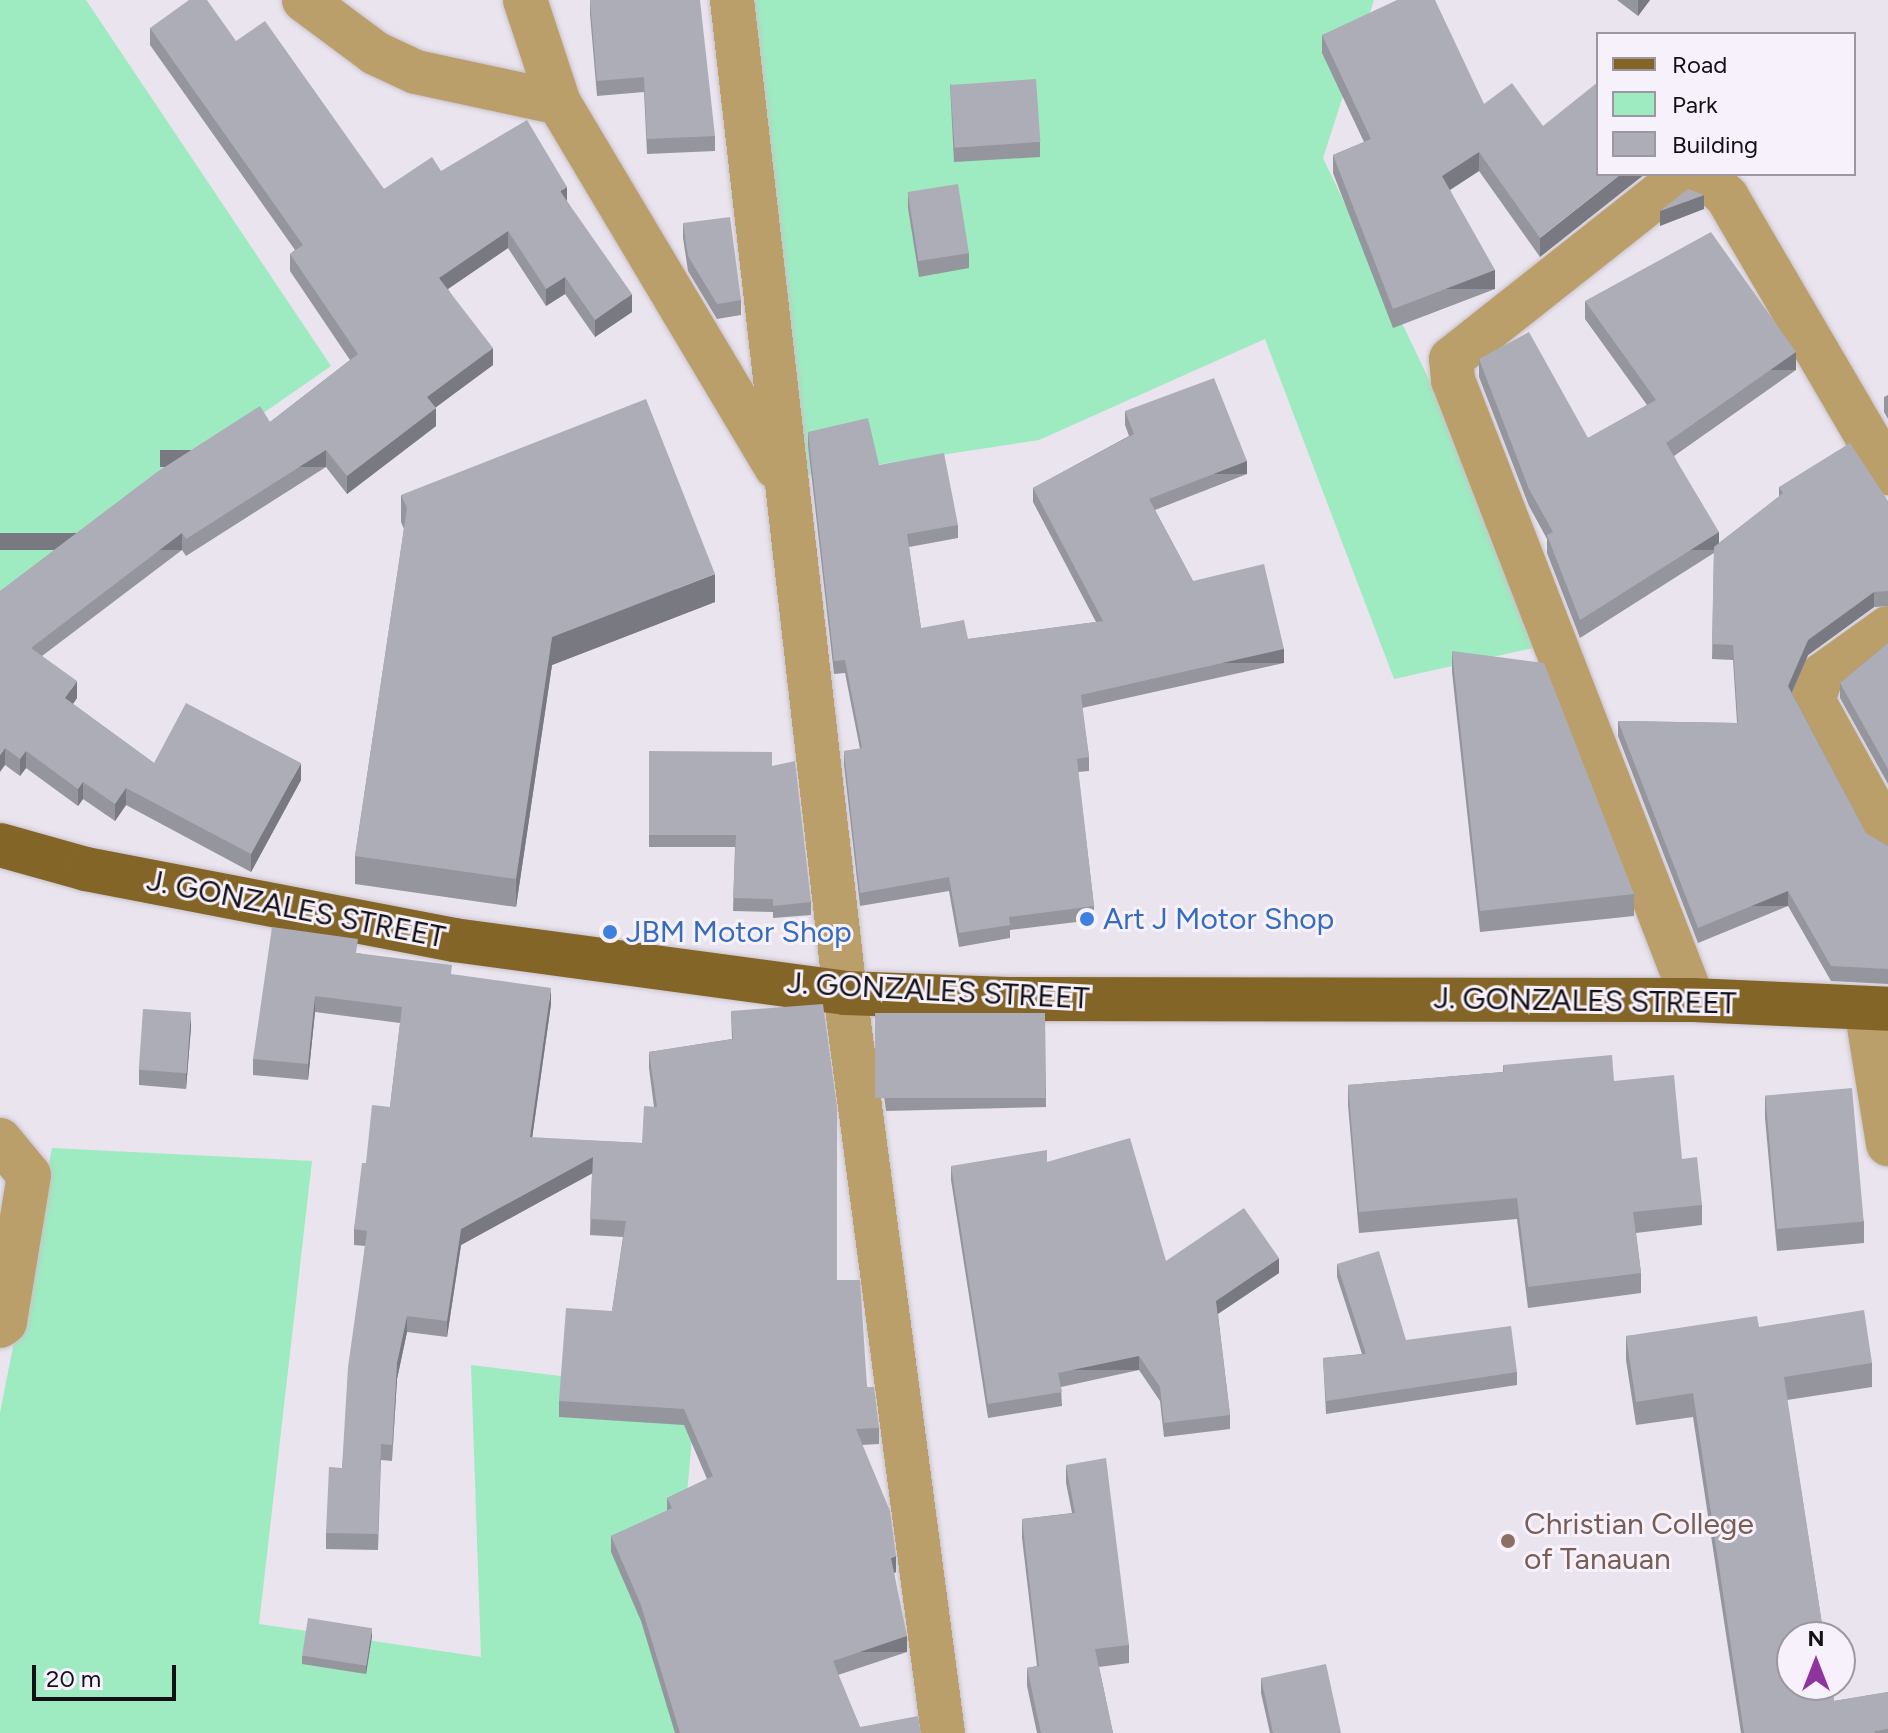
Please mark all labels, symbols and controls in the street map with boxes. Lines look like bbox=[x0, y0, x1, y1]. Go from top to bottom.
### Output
legend bbox=[1596, 32, 1856, 176]
text: Road bbox=[1672, 50, 1727, 79]
text: Park bbox=[1672, 90, 1718, 119]
text: Building bbox=[1672, 130, 1758, 159]
street label: J. GONZALES STREET bbox=[144, 862, 448, 956]
place label: Art J Motor Shop bbox=[1103, 901, 1334, 937]
marker: Art J Motor Shop bbox=[1078, 910, 1096, 928]
place label: JBM Motor Shop bbox=[626, 914, 852, 950]
marker: JBM Motor Shop bbox=[601, 923, 619, 941]
street label: J. GONZALES STREET bbox=[786, 965, 1090, 1017]
street label: J. GONZALES STREET bbox=[1433, 980, 1737, 1022]
place label: Christian College of Tanauan bbox=[1524, 1506, 1754, 1576]
marker: Christian College of Tanauan bbox=[1499, 1532, 1517, 1550]
north arrow bbox=[1776, 1621, 1856, 1701]
text: N bbox=[1807, 1625, 1825, 1652]
scale bar bbox=[36, 1649, 180, 1699]
text: 20 m bbox=[46, 1664, 101, 1693]

